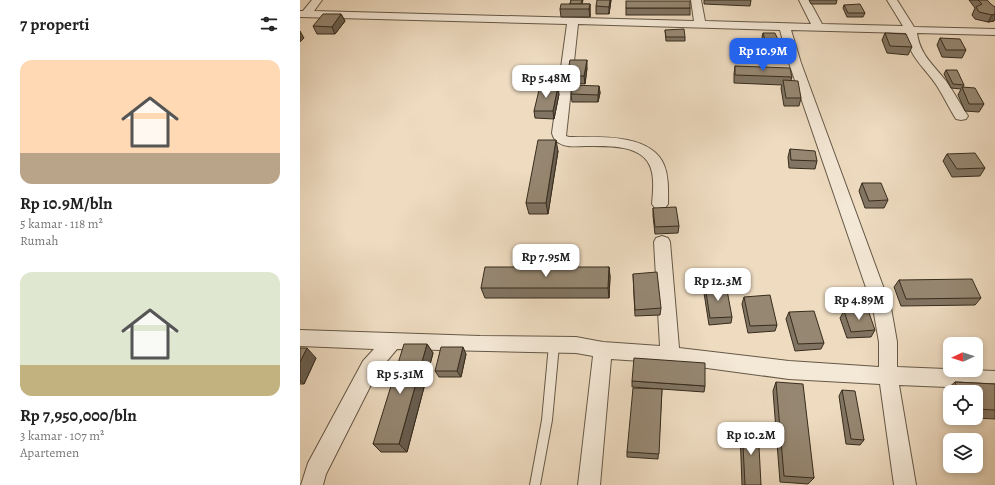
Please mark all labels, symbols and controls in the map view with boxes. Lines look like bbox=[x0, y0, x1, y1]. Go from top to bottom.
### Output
text: 7 properti bbox=[20, 13, 90, 36]
icon: filters bbox=[258, 13, 280, 35]
pin: Rp 10.9M bbox=[722, 38, 804, 72]
text: Rp 10.9M bbox=[738, 42, 788, 59]
pin: Rp 5.48M bbox=[505, 65, 587, 99]
text: Rp 5.48M bbox=[521, 69, 571, 86]
icon: home bbox=[114, 86, 186, 158]
text: Rp 10.9M/bln bbox=[20, 192, 112, 215]
text: 5 kamar · 118 m² bbox=[20, 215, 103, 232]
text: Rumah bbox=[20, 232, 58, 249]
pin: Rp 7.95M bbox=[505, 244, 587, 278]
text: Rp 7.95M bbox=[522, 248, 570, 265]
pin: Rp 12.3M bbox=[677, 268, 759, 302]
text: Rp 12.3M bbox=[694, 272, 742, 289]
pin: Rp 4.89M bbox=[818, 287, 900, 321]
text: Rp 4.89M bbox=[834, 291, 884, 308]
icon: home bbox=[114, 298, 186, 370]
north arrow bbox=[943, 337, 983, 377]
map controls bbox=[943, 337, 983, 473]
pin: Rp 5.31M bbox=[359, 361, 441, 395]
text: Rp 5.31M bbox=[376, 365, 424, 382]
button: locate bbox=[943, 385, 983, 425]
text: Rp 7,950,000/bln bbox=[20, 404, 137, 427]
pin: Rp 10.2M bbox=[710, 422, 792, 456]
text: Rp 10.2M bbox=[726, 426, 776, 443]
text: 3 kamar · 107 m² bbox=[20, 427, 104, 444]
button: layers bbox=[943, 433, 983, 473]
text: Apartemen bbox=[20, 444, 79, 461]

